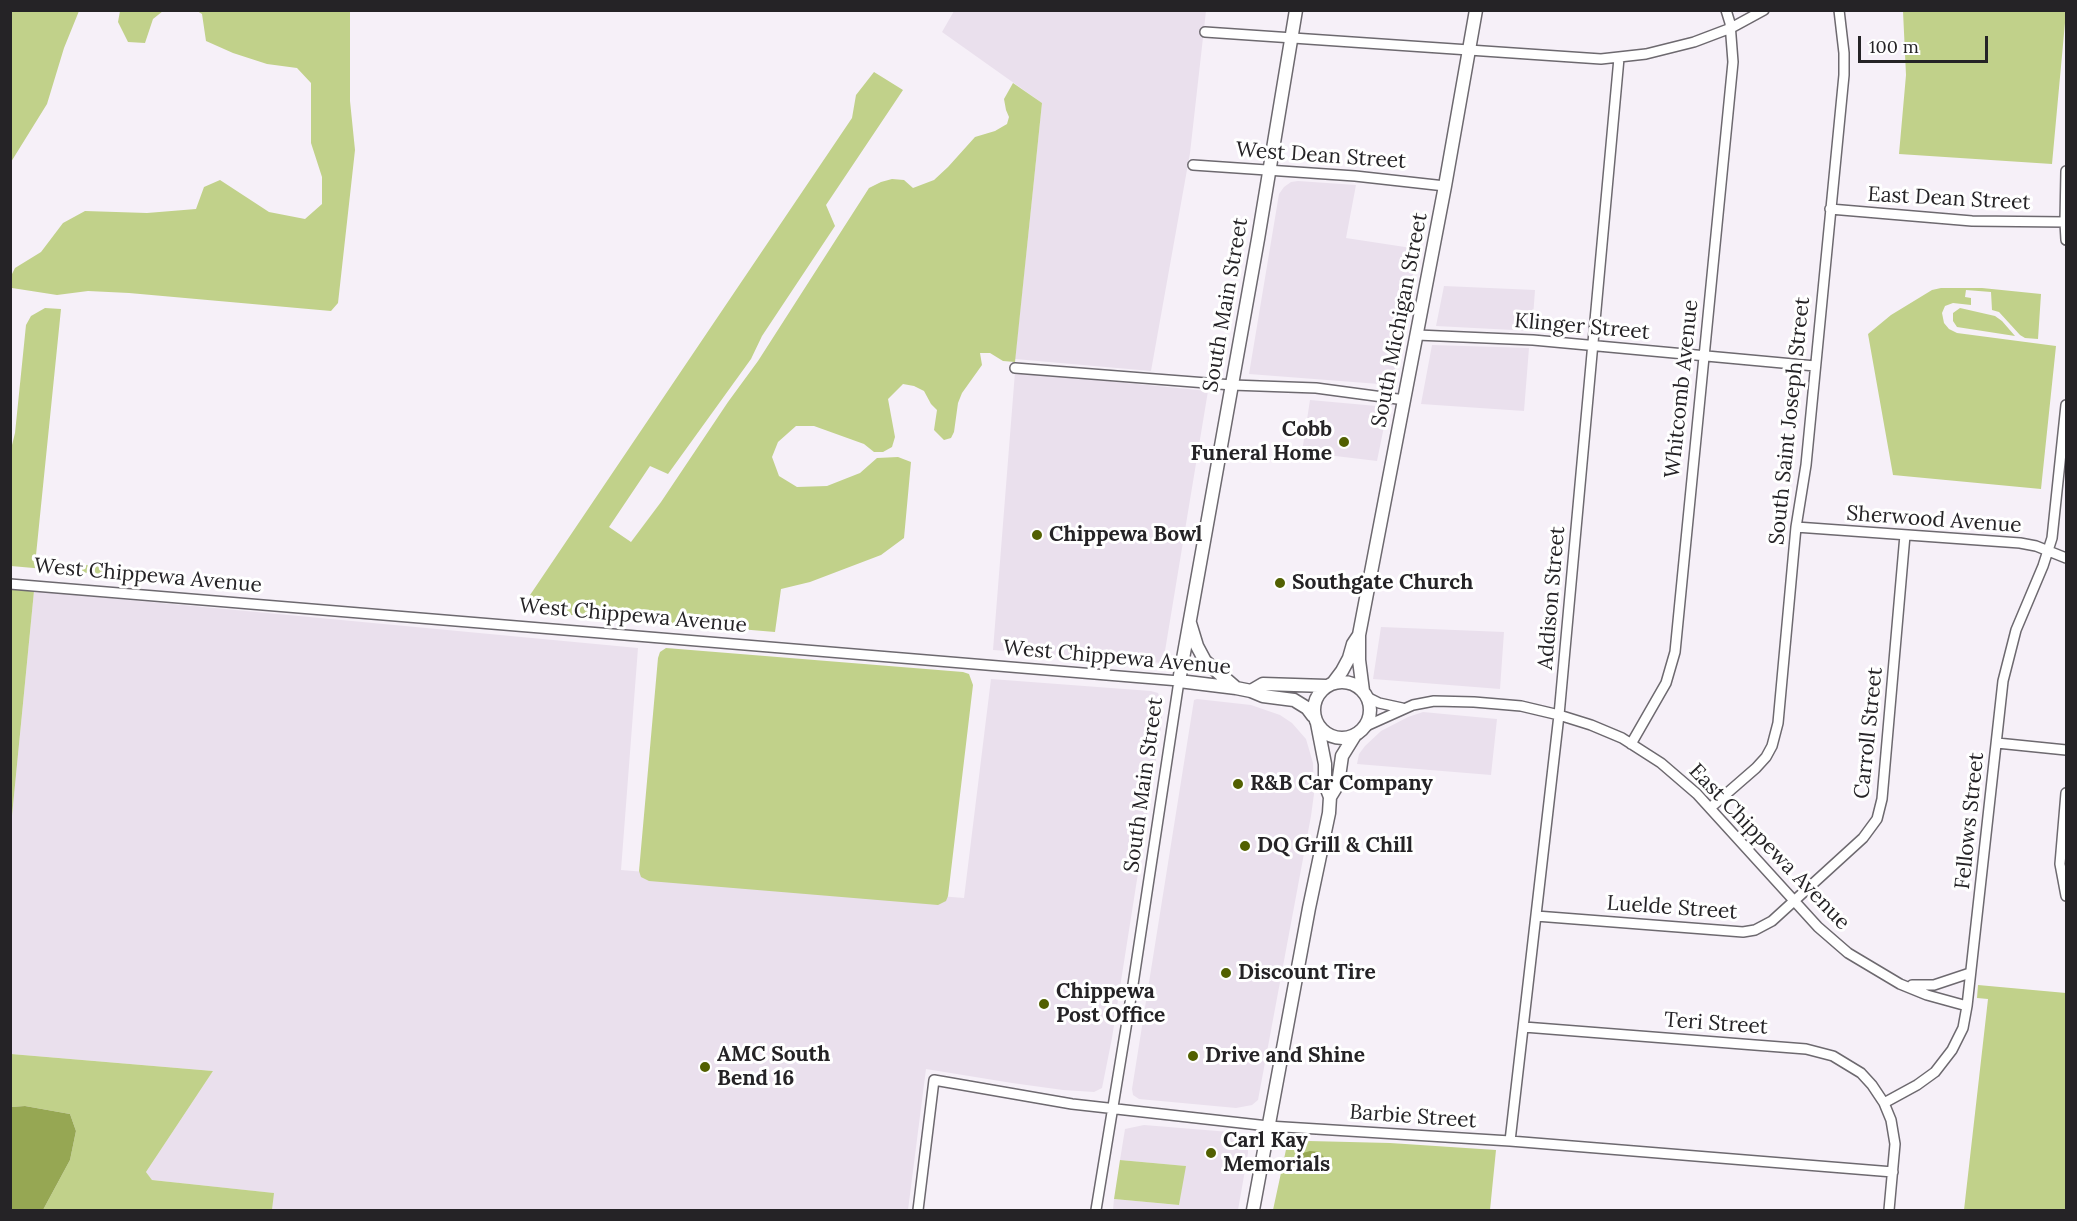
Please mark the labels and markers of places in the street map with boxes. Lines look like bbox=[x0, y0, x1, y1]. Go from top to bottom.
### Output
place label: Cobb Funeral Home bbox=[1191, 417, 1332, 467]
marker: Cobb Funeral Home bbox=[1337, 435, 1351, 449]
place label: Chippewa Bowl bbox=[1049, 522, 1202, 548]
marker: Chippewa Bowl bbox=[1030, 528, 1044, 542]
place label: Southgate Church bbox=[1292, 570, 1473, 596]
marker: Southgate Church bbox=[1273, 576, 1287, 590]
place label: R&B Car Company bbox=[1250, 771, 1433, 797]
marker: R&B Car Company bbox=[1231, 777, 1245, 791]
place label: DQ Grill & Chill bbox=[1257, 833, 1413, 859]
marker: DQ Grill & Chill bbox=[1238, 839, 1252, 853]
place label: Discount Tire bbox=[1238, 960, 1376, 986]
marker: Discount Tire bbox=[1219, 966, 1233, 980]
place label: Chippewa Post Office bbox=[1056, 979, 1165, 1029]
marker: Chippewa Post Office bbox=[1037, 997, 1051, 1011]
place label: AMC South Bend 16 bbox=[717, 1042, 830, 1092]
place label: Drive and Shine bbox=[1205, 1043, 1365, 1069]
marker: Drive and Shine bbox=[1186, 1049, 1200, 1063]
marker: AMC South Bend 16 bbox=[698, 1060, 712, 1074]
place label: Carl Kay Memorials bbox=[1223, 1128, 1330, 1178]
marker: Carl Kay Memorials bbox=[1204, 1146, 1218, 1160]

